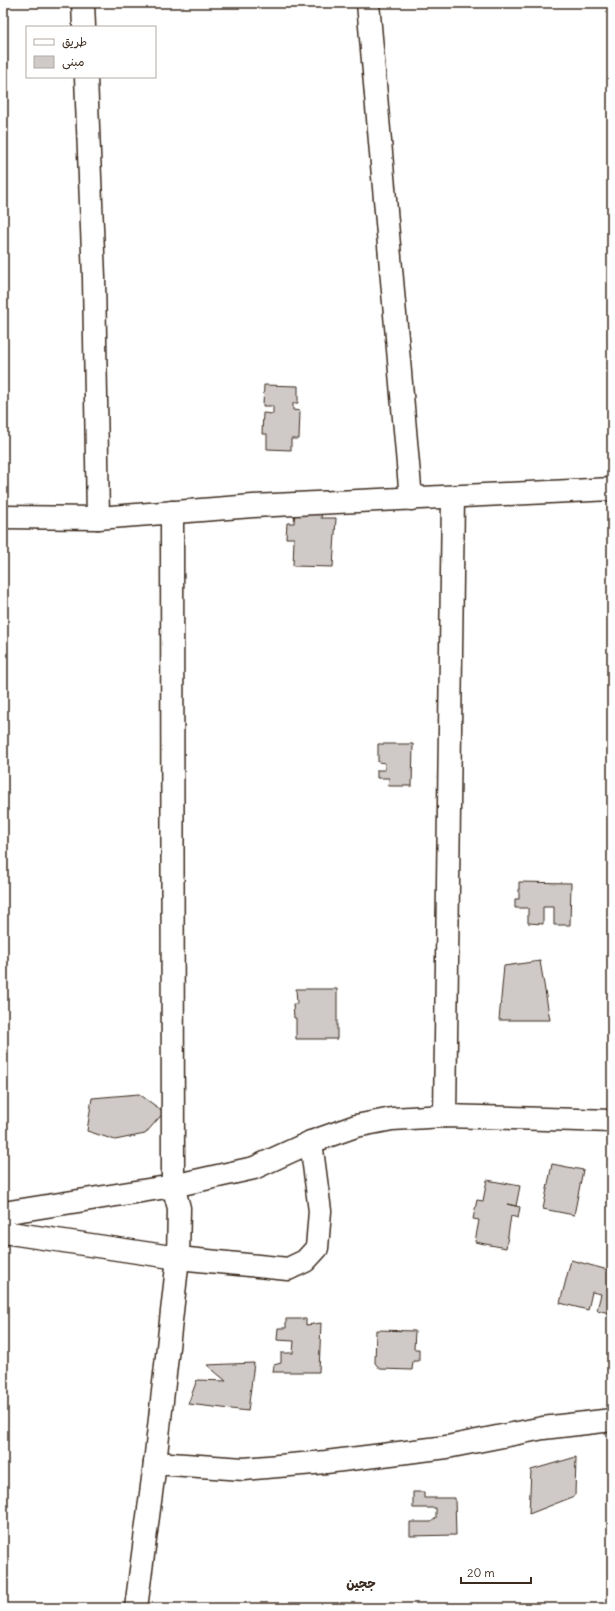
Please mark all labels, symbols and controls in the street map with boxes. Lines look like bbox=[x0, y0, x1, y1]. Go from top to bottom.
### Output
legend bbox=[26, 26, 156, 78]
text: طريق bbox=[62, 34, 87, 49]
text: مبنى bbox=[62, 54, 85, 70]
scale bar bbox=[461, 1559, 531, 1585]
text: 20 m bbox=[467, 1565, 495, 1580]
district label: ججين bbox=[346, 1575, 376, 1592]

